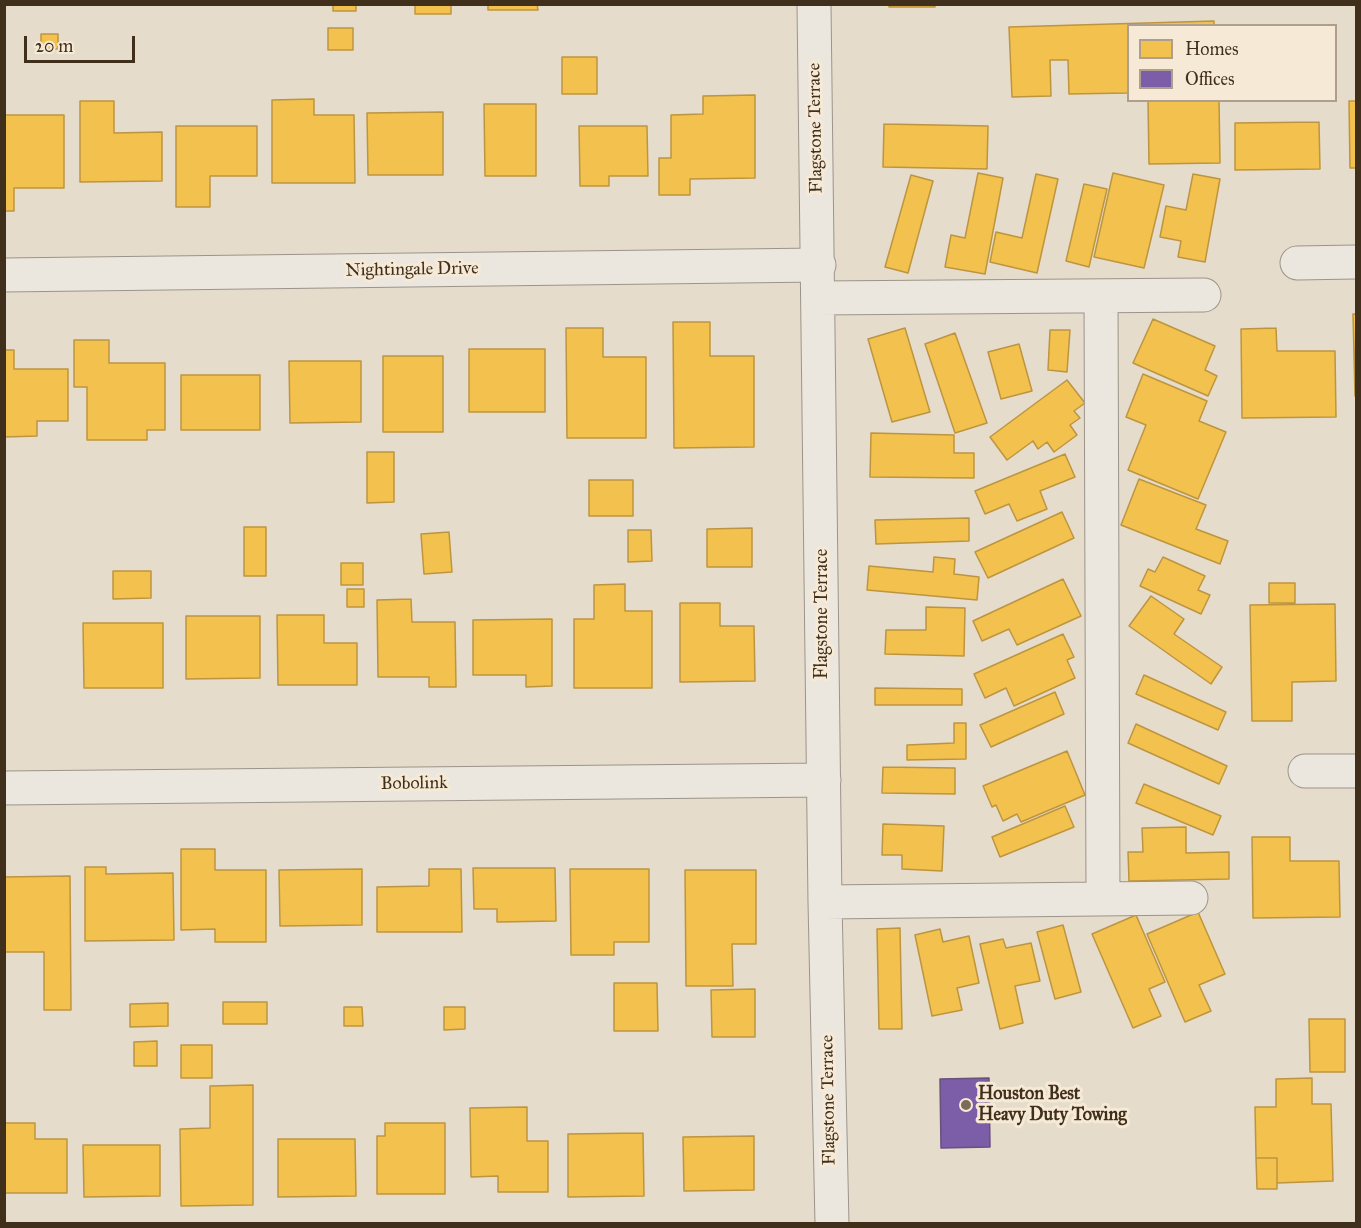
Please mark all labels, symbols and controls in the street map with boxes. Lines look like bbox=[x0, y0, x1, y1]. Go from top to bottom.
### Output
scale bar bbox=[27, 24, 138, 62]
legend bbox=[1127, 24, 1337, 102]
text: 20 m bbox=[35, 35, 73, 57]
text: Homes bbox=[1185, 38, 1239, 60]
street label: Flagstone Terrace bbox=[804, 63, 828, 193]
text: Offices bbox=[1185, 68, 1235, 90]
street label: Nightingale Drive bbox=[345, 258, 479, 282]
street label: Flagstone Terrace bbox=[812, 549, 834, 679]
street label: Bobolink bbox=[380, 773, 448, 795]
street label: Flagstone Terrace bbox=[817, 1035, 841, 1165]
place label: Houston Best Heavy Duty Towing bbox=[978, 1084, 1127, 1126]
marker: Houston Best Heavy Duty Towing bbox=[959, 1098, 973, 1112]

